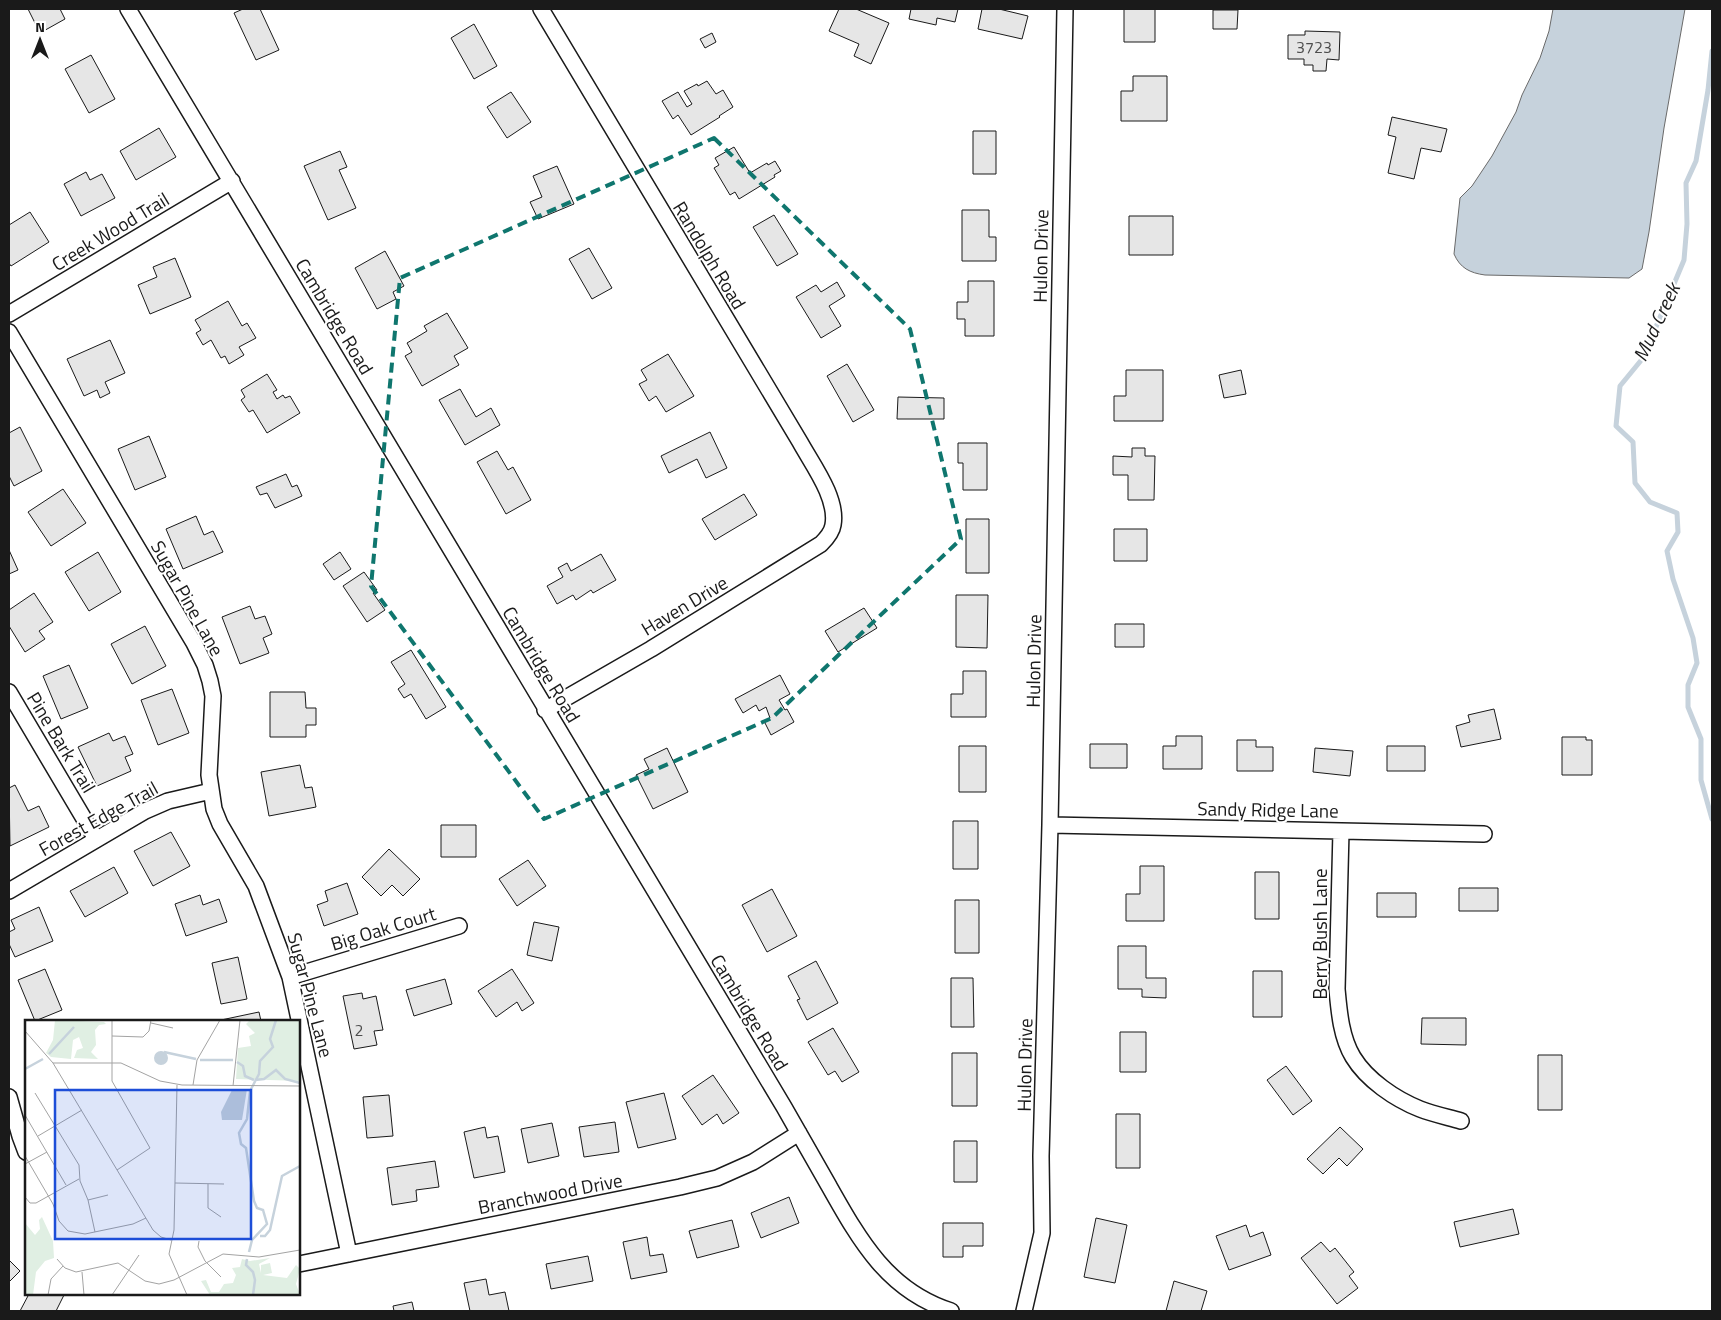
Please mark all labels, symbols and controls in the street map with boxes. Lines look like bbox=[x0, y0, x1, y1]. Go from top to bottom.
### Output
north arrow bbox=[15, 15, 65, 65]
text: N bbox=[35, 16, 45, 37]
house number: 3723 bbox=[1296, 35, 1332, 59]
street label: Creek Wood Trail bbox=[46, 184, 174, 278]
street label: Randolph Road bbox=[666, 195, 754, 315]
street label: Hulon Drive bbox=[1025, 209, 1055, 303]
street label: Cambridge Road bbox=[289, 252, 381, 380]
water label: Mud Creek bbox=[1624, 276, 1689, 366]
street label: Sugar Pine Lane bbox=[144, 535, 232, 661]
street label: Haven Drive bbox=[635, 568, 733, 642]
street label: Cambridge Road bbox=[496, 600, 588, 728]
street label: Hulon Drive bbox=[1018, 614, 1048, 708]
street label: Pine Bark Trail bbox=[20, 686, 104, 798]
street label: Forest Edge Trail bbox=[33, 773, 163, 863]
street label: Sandy Ridge Lane bbox=[1197, 793, 1339, 825]
street label: Berry Bush Lane bbox=[1305, 868, 1334, 1000]
street label: Big Oak Court bbox=[327, 898, 440, 958]
street label: Sugar Pine Lane bbox=[280, 929, 342, 1061]
street label: Cambridge Road bbox=[704, 948, 796, 1076]
house number: 2 bbox=[355, 1018, 363, 1042]
street label: Hulon Drive bbox=[1009, 1018, 1039, 1112]
inset map bbox=[25, 1020, 300, 1295]
street label: Branchwood Drive bbox=[475, 1165, 625, 1221]

